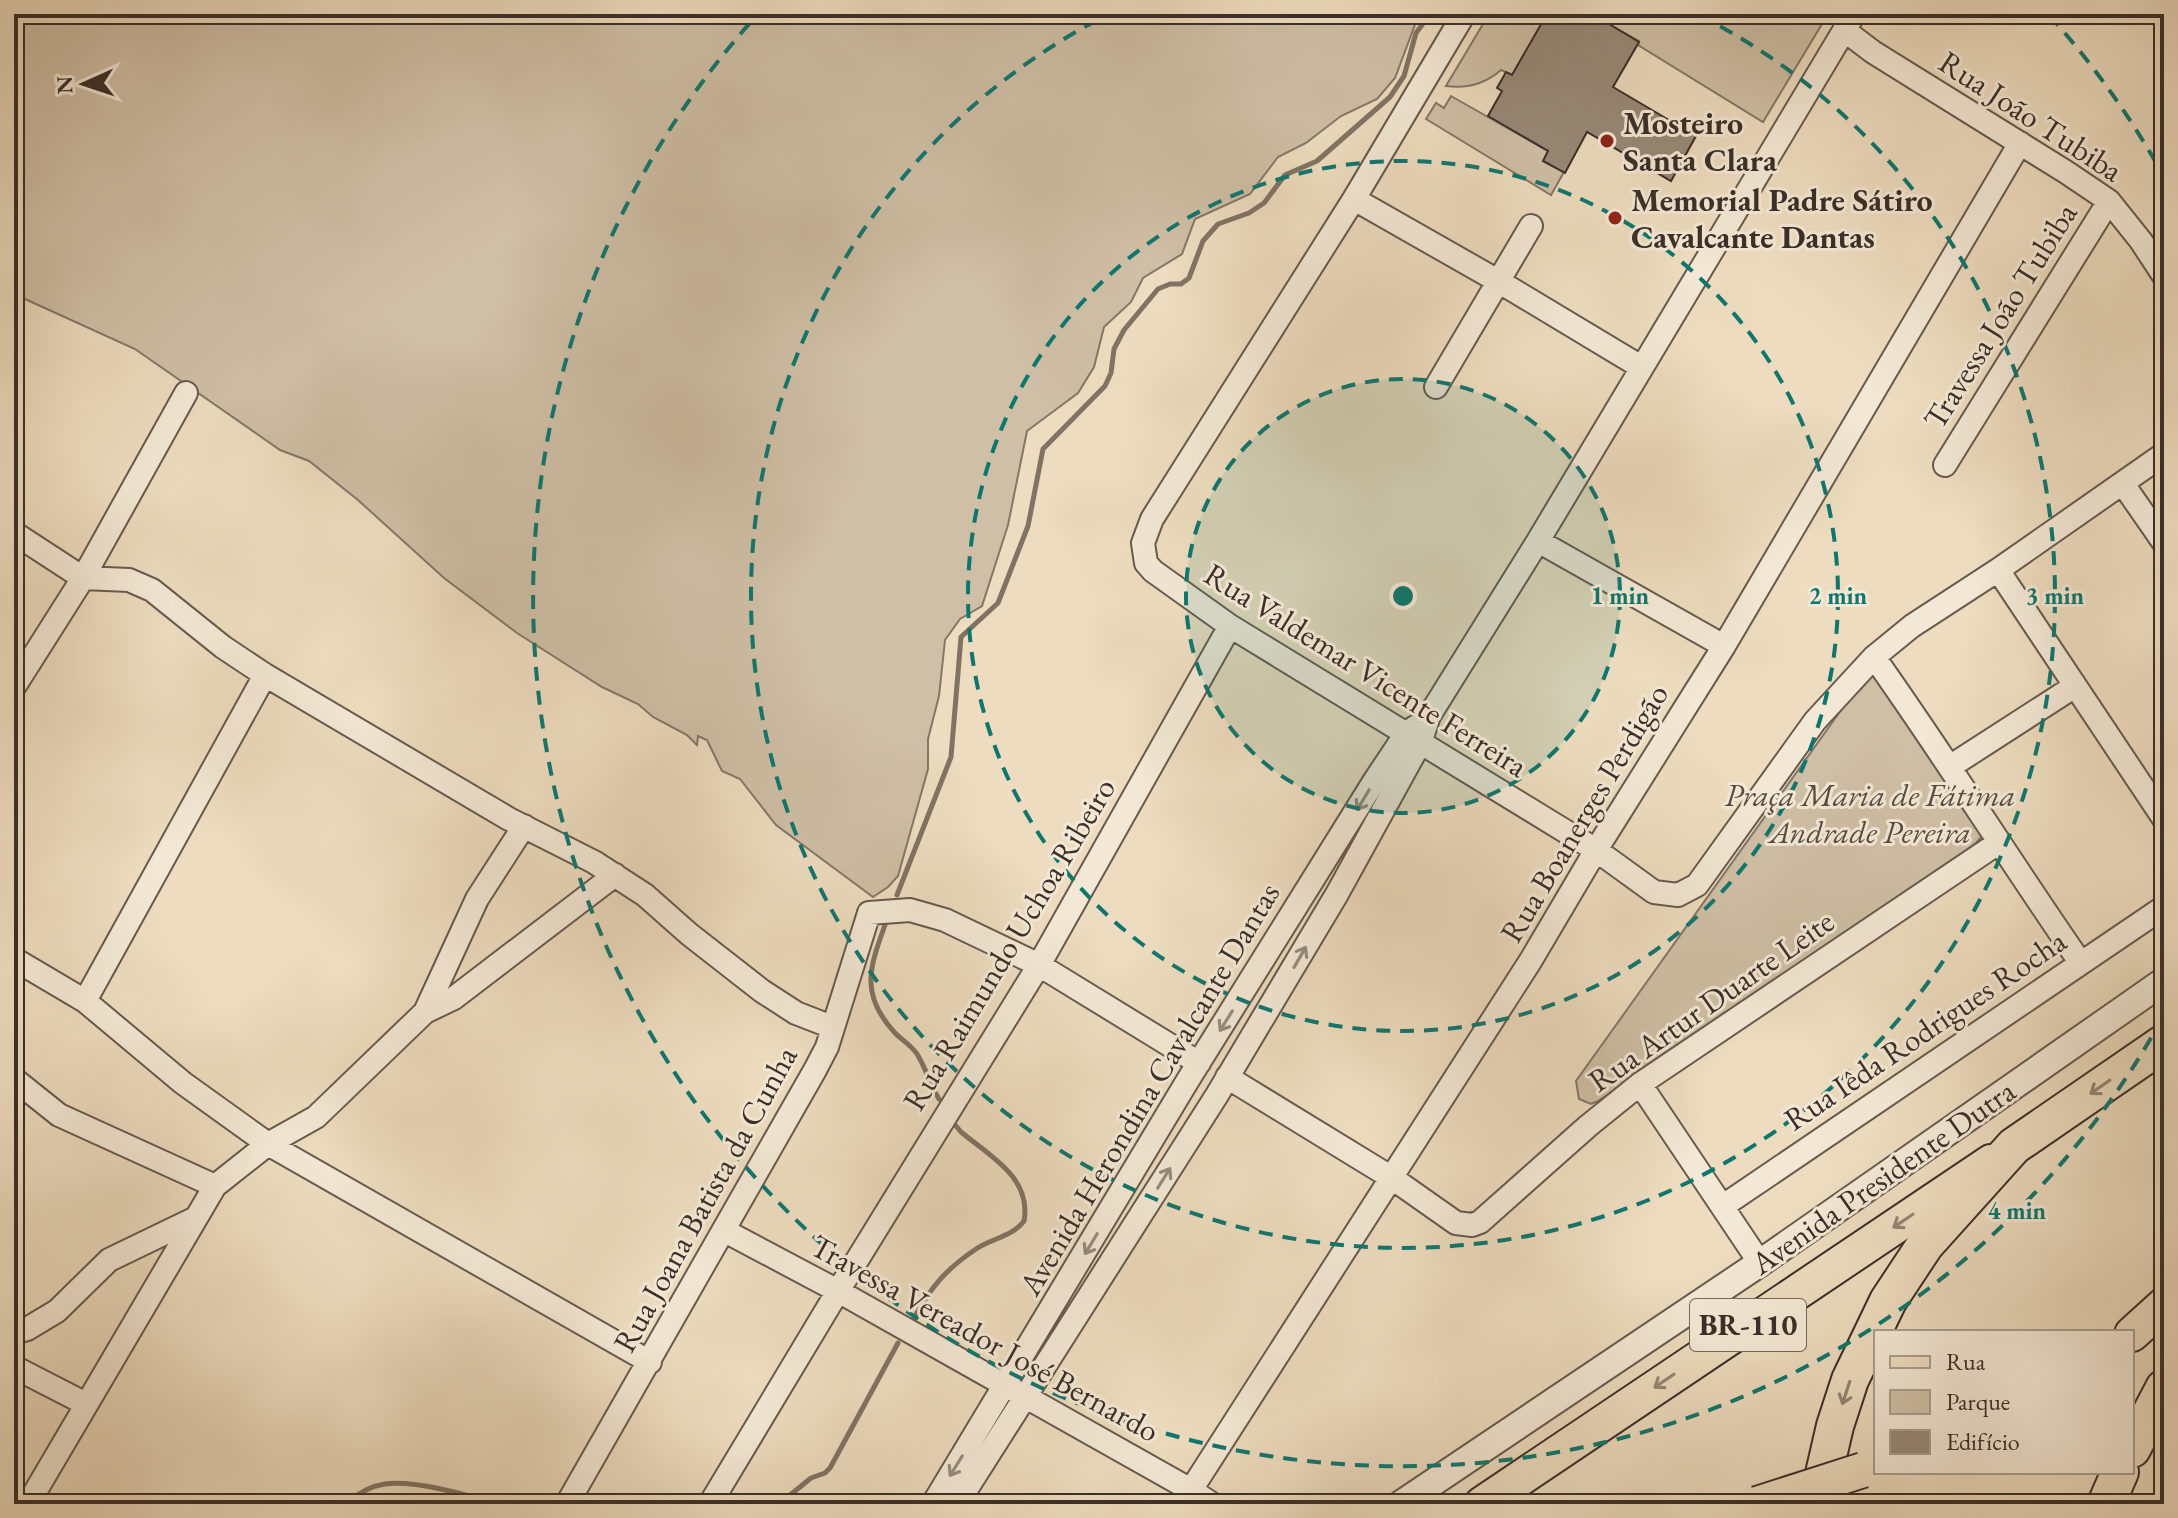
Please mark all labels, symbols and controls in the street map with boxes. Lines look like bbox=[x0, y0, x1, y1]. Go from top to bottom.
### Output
street label: Rua João Tubiba bbox=[1931, 41, 2131, 191]
north arrow bbox=[44, 44, 124, 124]
text: N bbox=[50, 75, 79, 95]
place label: Mosteiro Santa Clara bbox=[1623, 102, 1778, 181]
marker: Mosteiro Santa Clara bbox=[1598, 132, 1616, 150]
place label: Memorial Padre Sátiro Cavalcante Dantas bbox=[1631, 179, 1933, 258]
street label: Travessa João Tubiba bbox=[1914, 195, 2087, 437]
marker: Memorial Padre Sátiro Cavalcante Dantas bbox=[1606, 209, 1624, 227]
street label: Rua Valdemar Vicente Ferreira bbox=[1197, 553, 1536, 787]
text: 1 min bbox=[1591, 580, 1650, 611]
text: 2 min bbox=[1809, 580, 1868, 611]
text: 3 min bbox=[2026, 580, 2085, 611]
centre of rings bbox=[1389, 582, 1417, 610]
street label: Rua Boanerges Perdigão bbox=[1490, 676, 1678, 950]
street label: Rua Raimundo Uchoa Ribeiro bbox=[893, 770, 1125, 1118]
park label: Praça Maria de Fátima Andrade Pereira bbox=[1724, 774, 2016, 853]
one-way arrow bbox=[1355, 788, 1371, 811]
street label: Avenida Herondina Cavalcante Dantas bbox=[1008, 875, 1289, 1304]
street label: Rua Artur Duarte Leite bbox=[1580, 900, 1842, 1102]
street label: Rua Iêda Rodrigues Rocha bbox=[1776, 920, 2074, 1140]
one-way arrow bbox=[1293, 945, 1308, 969]
one-way arrow bbox=[1217, 1009, 1233, 1032]
street label: Rua Joana Batista da Cunha bbox=[603, 1038, 807, 1360]
street label: Avenida Presidente Dutra bbox=[1742, 1070, 2024, 1285]
one-way arrow bbox=[2089, 1079, 2111, 1095]
one-way arrow bbox=[1157, 1167, 1173, 1190]
text: 4 min bbox=[1988, 1195, 2047, 1226]
one-way arrow bbox=[1892, 1213, 1915, 1229]
street label: Travessa Vereador José Bernardo bbox=[803, 1224, 1167, 1452]
one-way arrow bbox=[1083, 1232, 1099, 1255]
road number: BR-110 bbox=[1690, 1299, 1806, 1351]
legend bbox=[1874, 1330, 2134, 1474]
text: Rua bbox=[1946, 1346, 1986, 1377]
one-way arrow bbox=[1653, 1373, 1676, 1389]
one-way arrow bbox=[1838, 1380, 1853, 1406]
text: Parque bbox=[1946, 1386, 2010, 1417]
text: Edifício bbox=[1946, 1426, 2020, 1457]
one-way arrow bbox=[948, 1454, 964, 1477]

